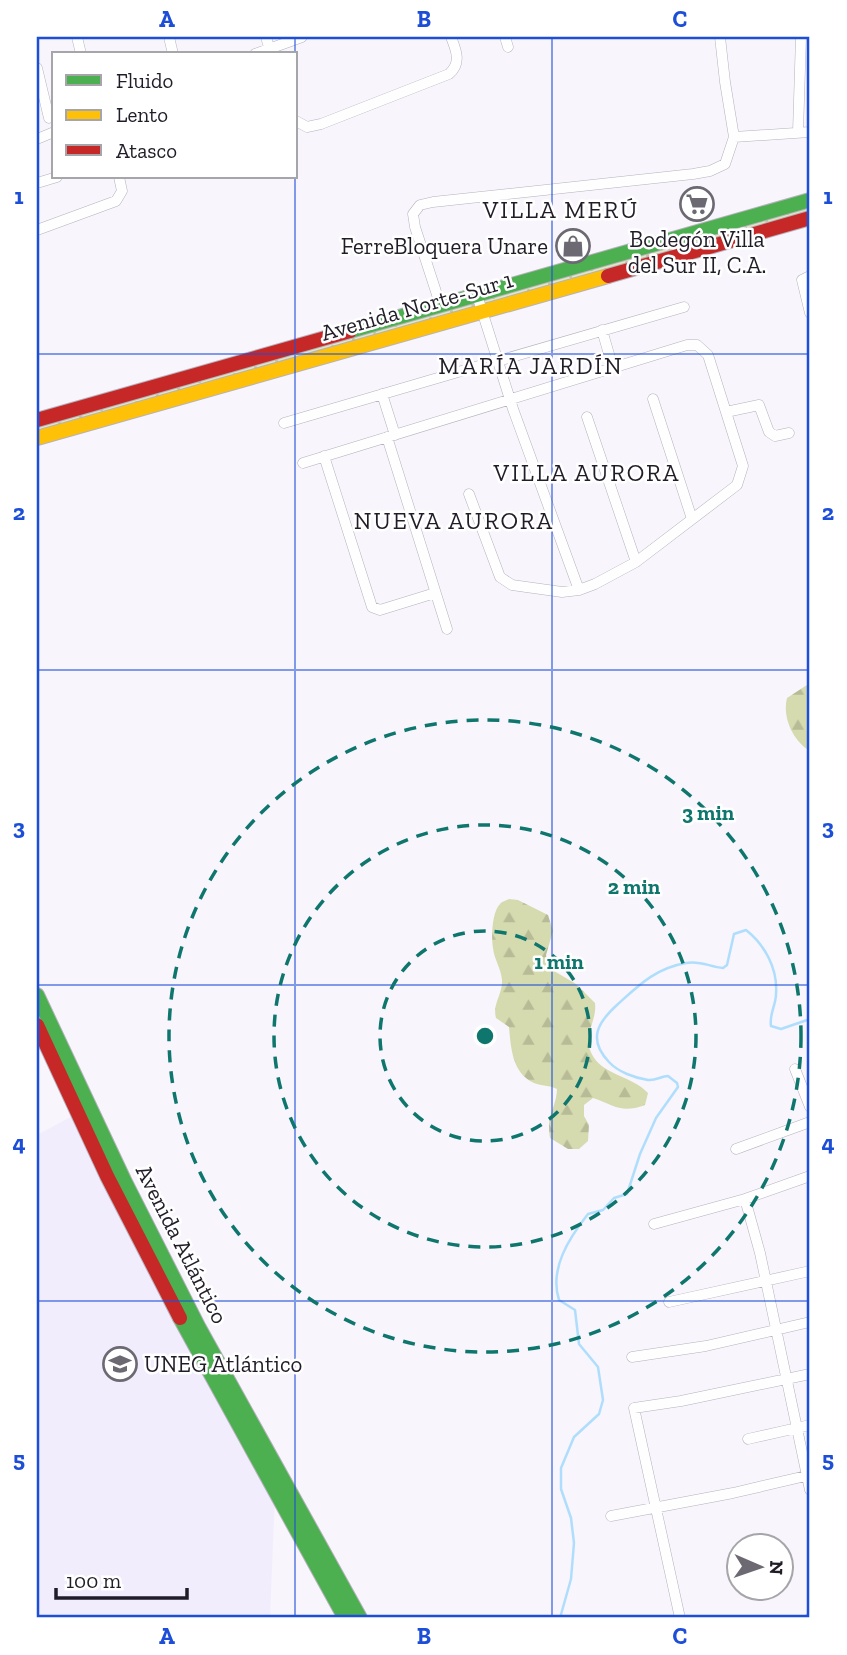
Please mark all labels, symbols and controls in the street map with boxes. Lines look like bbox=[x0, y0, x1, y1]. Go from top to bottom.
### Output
text: A bbox=[159, 5, 175, 33]
text: B bbox=[417, 5, 431, 33]
text: C bbox=[673, 5, 687, 33]
legend bbox=[52, 52, 298, 178]
text: Fluido bbox=[116, 68, 173, 93]
text: Lento bbox=[116, 102, 168, 127]
text: Atasco bbox=[116, 138, 177, 163]
text: 1 bbox=[14, 182, 24, 210]
text: 1 bbox=[823, 182, 833, 210]
supermarket icon: Bodegón Villa del Sur II, C.A. bbox=[678, 185, 716, 223]
district label: VILLA MERÚ bbox=[482, 195, 639, 224]
place label: Bodegón Villa del Sur II, C.A. bbox=[628, 225, 766, 279]
shop icon: FerreBloquera Unare bbox=[554, 227, 592, 265]
place label: FerreBloquera Unare bbox=[341, 232, 548, 260]
street label: Avenida Norte-Sur 1 bbox=[318, 265, 516, 347]
district label: MARÍA JARDÍN bbox=[438, 351, 624, 380]
district label: VILLA AURORA bbox=[493, 458, 680, 487]
text: 2 bbox=[13, 498, 25, 526]
text: 2 bbox=[822, 498, 834, 526]
district label: NUEVA AURORA bbox=[354, 506, 554, 535]
text: 3 min bbox=[682, 800, 735, 825]
text: 3 bbox=[13, 813, 25, 841]
text: 3 bbox=[822, 813, 834, 841]
text: 2 min bbox=[608, 874, 661, 899]
text: 1 min bbox=[534, 949, 584, 974]
centre of rings bbox=[473, 1024, 497, 1048]
text: 4 bbox=[12, 1129, 26, 1157]
text: 4 bbox=[821, 1129, 835, 1157]
street label: Avenida Atlántico bbox=[130, 1160, 234, 1328]
school or university icon: UNEG Atlántico bbox=[101, 1345, 139, 1383]
place label: UNEG Atlántico bbox=[144, 1350, 302, 1378]
text: 5 bbox=[13, 1445, 25, 1473]
text: 5 bbox=[822, 1445, 834, 1473]
north arrow bbox=[724, 1532, 794, 1602]
scale bar bbox=[56, 1557, 187, 1601]
text: N bbox=[765, 1560, 788, 1575]
text: 100 m bbox=[66, 1568, 121, 1593]
text: A bbox=[159, 1622, 175, 1650]
text: B bbox=[417, 1622, 431, 1650]
text: C bbox=[673, 1622, 687, 1650]

